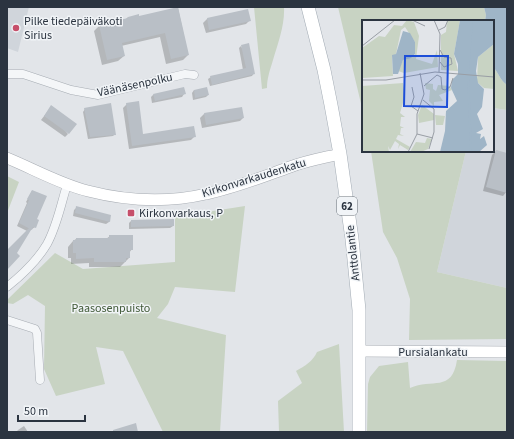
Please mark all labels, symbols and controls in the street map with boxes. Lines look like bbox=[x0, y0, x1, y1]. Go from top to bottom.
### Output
place label: Pilke tiedepäiväkoti Sirius bbox=[24, 13, 122, 44]
inset map bbox=[362, 20, 494, 152]
marker: Pilke tiedepäiväkoti Sirius bbox=[11, 23, 21, 33]
street label: Väänäsenpolku bbox=[96, 69, 174, 101]
street label: Kirkonvarkaudenkatu bbox=[200, 154, 308, 202]
road number: 62 bbox=[337, 197, 357, 215]
place label: Kirkonvarkaus, P bbox=[139, 205, 223, 222]
marker: Kirkonvarkaus, P bbox=[126, 208, 136, 218]
street label: Anttolantie bbox=[342, 224, 364, 282]
park label: Paasosenpuisto bbox=[72, 300, 150, 317]
street label: Pursialankatu bbox=[398, 344, 468, 361]
scale bar bbox=[18, 397, 85, 423]
text: 50 m bbox=[24, 403, 48, 420]

